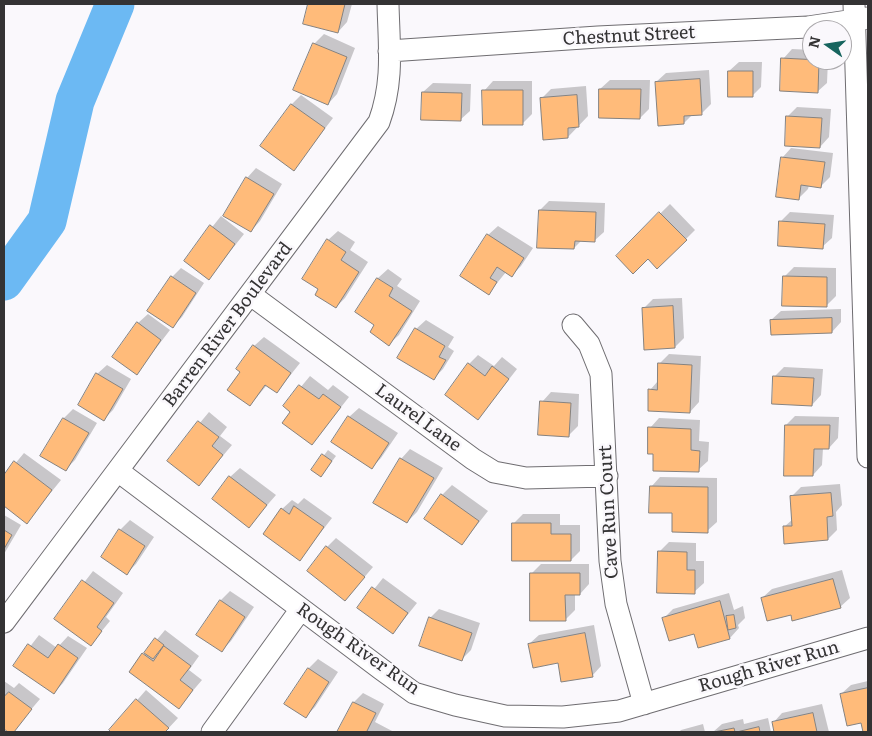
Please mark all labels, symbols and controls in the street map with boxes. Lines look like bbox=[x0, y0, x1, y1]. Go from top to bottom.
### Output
north arrow bbox=[802, 20, 852, 70]
street label: Chestnut Street bbox=[562, 22, 696, 50]
text: N bbox=[802, 34, 824, 50]
street label: Barren River Boulevard bbox=[159, 238, 297, 412]
street label: Laurel Lane bbox=[371, 379, 465, 457]
street label: Cave Run Court bbox=[595, 445, 623, 579]
street label: Rough River Run bbox=[292, 598, 424, 700]
street label: Rough River Run bbox=[696, 637, 842, 697]

